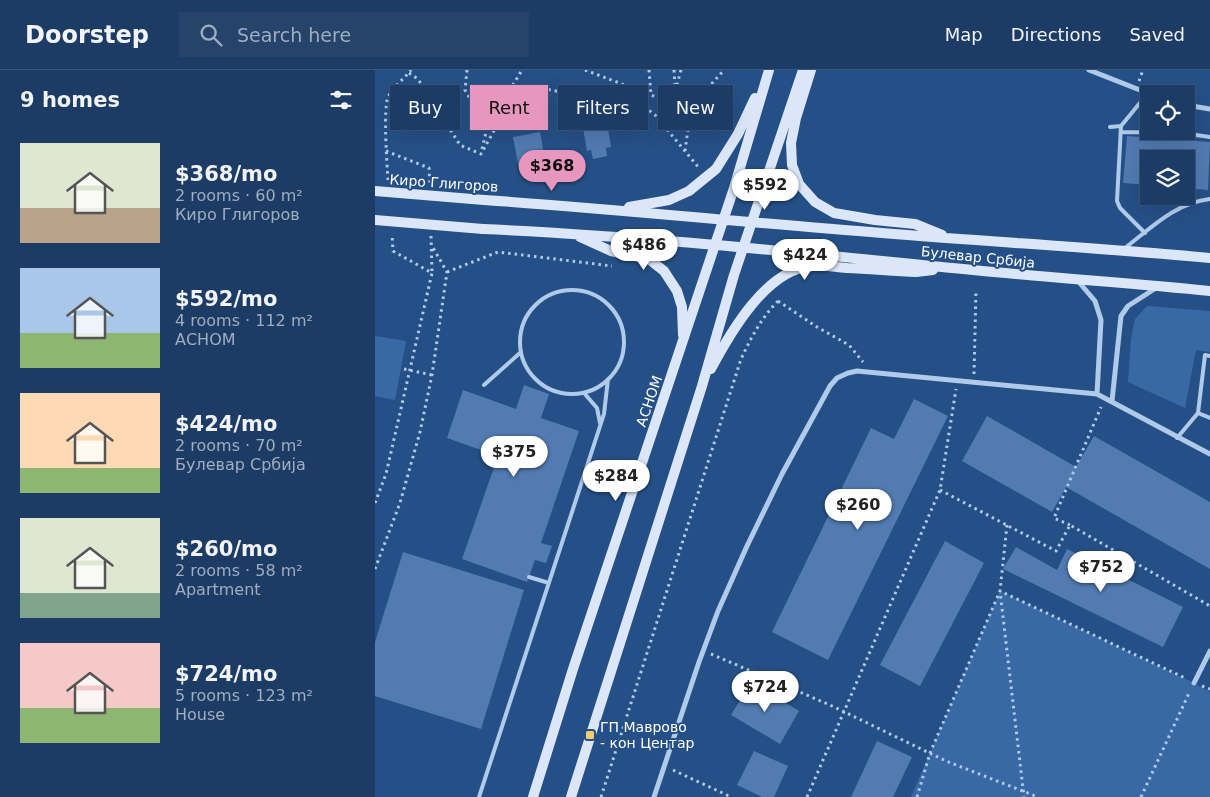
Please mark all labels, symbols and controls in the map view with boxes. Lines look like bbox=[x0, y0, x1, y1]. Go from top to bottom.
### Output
search box bbox=[179, 12, 529, 57]
text: Doorstep bbox=[25, 21, 149, 49]
icon: search bbox=[197, 21, 225, 49]
text: Search here bbox=[237, 24, 351, 46]
text: Map bbox=[945, 24, 983, 45]
text: Directions bbox=[1011, 24, 1101, 45]
text: Saved bbox=[1129, 24, 1185, 45]
chip: Buy bbox=[390, 85, 460, 130]
chip: Rent bbox=[470, 85, 548, 130]
chip: Filters bbox=[558, 85, 648, 130]
chip: New bbox=[658, 85, 733, 130]
map controls bbox=[1140, 85, 1195, 205]
button: locate bbox=[1140, 85, 1195, 140]
icon: filters bbox=[327, 86, 355, 114]
text: 9 homes bbox=[20, 88, 120, 112]
pin: $368 bbox=[522, 150, 582, 192]
button: layers bbox=[1140, 150, 1195, 205]
text: $368 bbox=[530, 156, 574, 175]
text: $368/mo bbox=[175, 162, 277, 186]
icon: home bbox=[60, 163, 120, 223]
pin: $592 bbox=[735, 168, 795, 211]
street label: Киро Глигоров bbox=[389, 171, 499, 195]
text: $592 bbox=[743, 175, 787, 194]
text: 2 rooms · 60 m² bbox=[175, 186, 303, 205]
text: Киро Глигоров bbox=[175, 205, 300, 224]
pin: $486 bbox=[614, 228, 674, 271]
text: $486 bbox=[622, 235, 666, 254]
pin: $424 bbox=[775, 238, 835, 281]
street label: Булевар Србија bbox=[920, 243, 1036, 271]
text: $424 bbox=[783, 245, 827, 264]
text: $592/mo bbox=[175, 287, 277, 311]
icon: home bbox=[60, 288, 120, 348]
text: 4 rooms · 112 m² bbox=[175, 311, 313, 330]
text: АСНОМ bbox=[175, 330, 236, 349]
street label: АСНОМ bbox=[633, 373, 665, 429]
text: $424/mo bbox=[175, 412, 277, 436]
icon: home bbox=[60, 413, 120, 473]
text: 2 rooms · 70 m² bbox=[175, 436, 303, 455]
pin: $375 bbox=[484, 436, 544, 478]
text: $375 bbox=[492, 442, 536, 461]
text: Булевар Србија bbox=[175, 455, 306, 474]
pin: $284 bbox=[586, 460, 646, 502]
text: $284 bbox=[594, 466, 638, 485]
pin: $260 bbox=[828, 488, 888, 531]
text: $260 bbox=[836, 495, 880, 514]
text: $260/mo bbox=[175, 537, 277, 561]
icon: home bbox=[60, 538, 120, 598]
pin: $752 bbox=[1071, 550, 1131, 593]
text: $752 bbox=[1079, 557, 1123, 576]
text: 2 rooms · 58 m² bbox=[175, 561, 303, 580]
text: Apartment bbox=[175, 580, 261, 599]
text: $724/mo bbox=[175, 662, 277, 686]
icon: home bbox=[60, 663, 120, 723]
pin: $724 bbox=[735, 670, 795, 713]
text: $724 bbox=[743, 677, 787, 696]
text: 5 rooms · 123 m² bbox=[175, 686, 313, 705]
text: House bbox=[175, 705, 225, 724]
place label: ГП Маврово - кон Центар bbox=[600, 719, 694, 751]
marker: ГП Маврово - кон Центар bbox=[584, 729, 596, 741]

